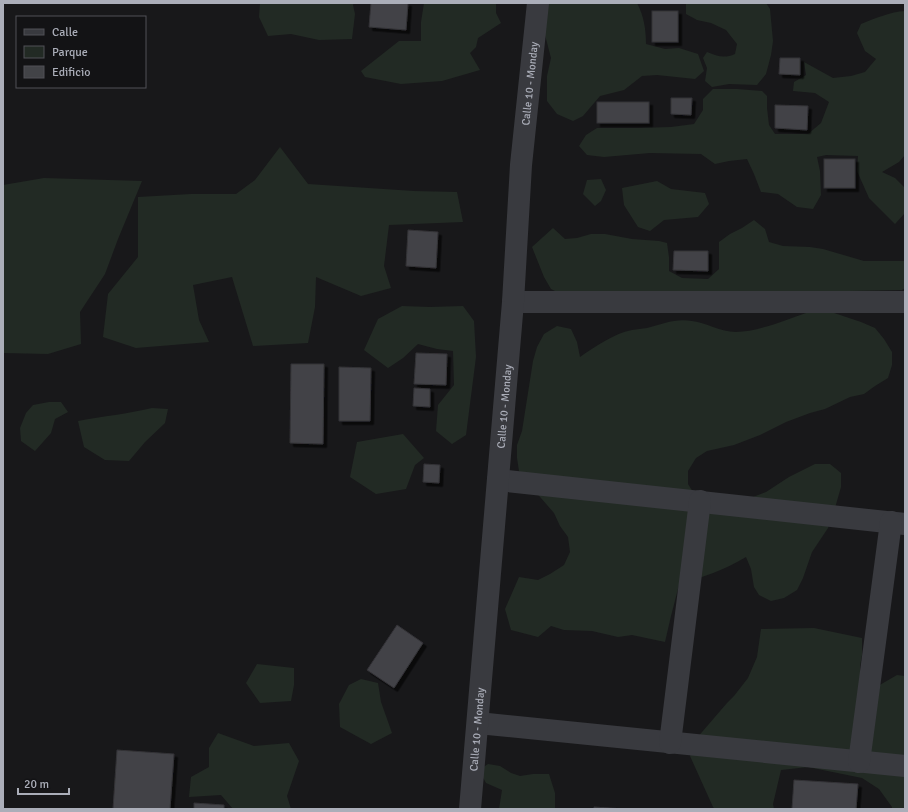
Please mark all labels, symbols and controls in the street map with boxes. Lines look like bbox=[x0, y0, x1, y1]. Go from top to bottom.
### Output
legend bbox=[16, 16, 146, 88]
text: Calle bbox=[52, 25, 78, 40]
street label: Calle 10 - Monday bbox=[519, 40, 541, 126]
text: Parque bbox=[52, 45, 88, 60]
text: Edificio bbox=[52, 65, 90, 80]
street label: Calle 10 - Monday bbox=[495, 363, 515, 449]
street label: Calle 10 - Monday bbox=[467, 686, 487, 772]
scale bar bbox=[18, 770, 69, 796]
text: 20 m bbox=[24, 777, 49, 792]

